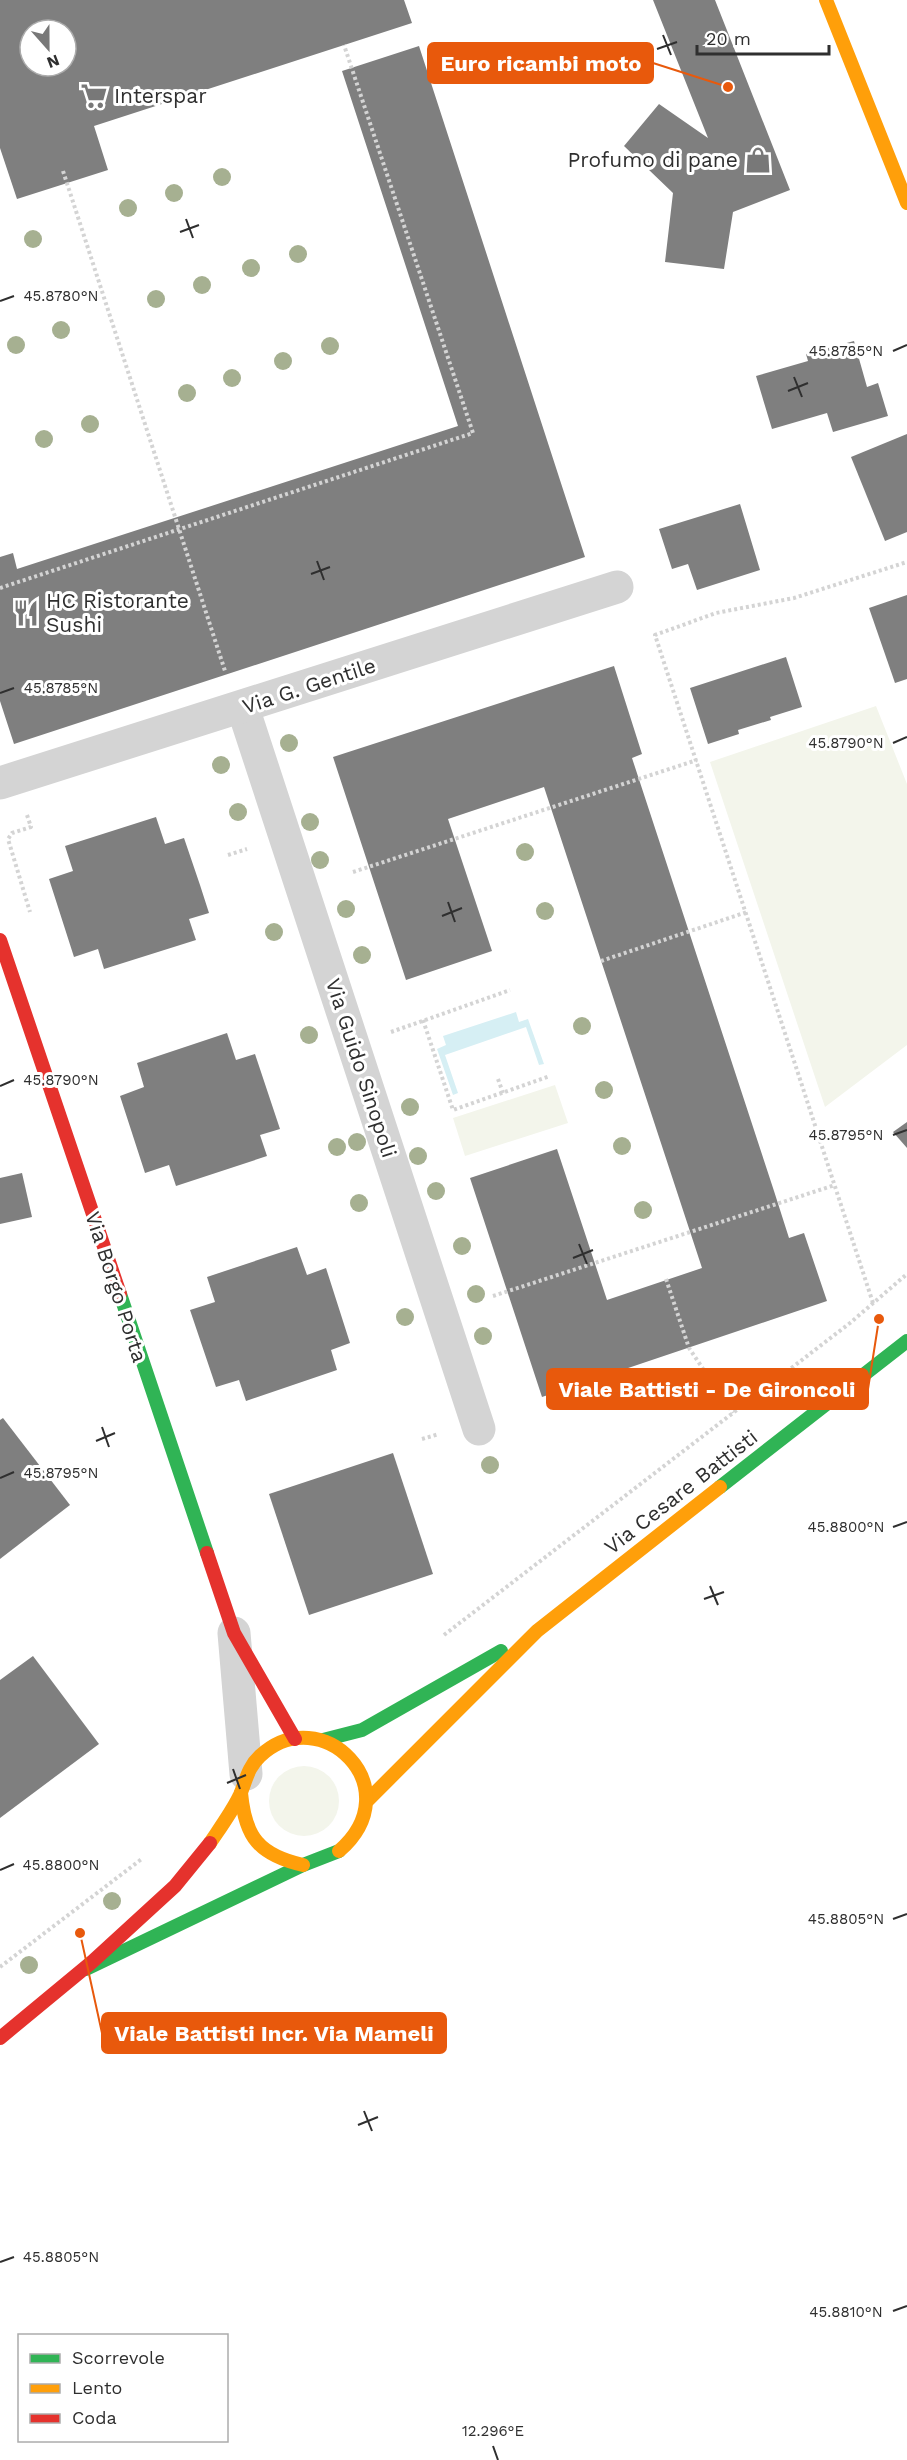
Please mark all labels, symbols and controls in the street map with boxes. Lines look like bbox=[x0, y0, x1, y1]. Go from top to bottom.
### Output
north arrow bbox=[18, 18, 78, 78]
scale bar bbox=[697, 18, 829, 56]
text: 20 m bbox=[706, 28, 751, 49]
callout: Euro ricambi moto bbox=[428, 43, 653, 83]
text: N bbox=[44, 51, 62, 73]
text: Euro ricambi moto bbox=[440, 51, 642, 76]
supermarket icon: Interspar bbox=[79, 81, 109, 111]
place label: Interspar bbox=[114, 83, 207, 108]
shop icon: Profumo di pane bbox=[743, 145, 773, 175]
place label: Profumo di pane bbox=[567, 147, 738, 172]
text: 45.8780°N bbox=[23, 287, 99, 305]
text: 45.8785°N bbox=[809, 342, 883, 360]
place label: HC Ristorante Sushi bbox=[46, 588, 189, 637]
restaurant icon: HC Ristorante Sushi bbox=[11, 598, 41, 628]
street label: Via G. Gentile bbox=[239, 652, 379, 719]
text: 45.8785°N bbox=[24, 679, 98, 697]
text: 45.8790°N bbox=[808, 734, 884, 752]
street label: Via Guido Sinopoli bbox=[321, 975, 402, 1161]
text: 45.8790°N bbox=[23, 1071, 99, 1089]
text: 45.8795°N bbox=[809, 1126, 883, 1144]
street label: Via Borgo Porta bbox=[80, 1208, 153, 1365]
callout: Viale Battisti - De Gironcoli bbox=[547, 1369, 868, 1409]
text: Viale Battisti - De Gironcoli bbox=[558, 1377, 856, 1402]
street label: Via Cesare Battisti bbox=[599, 1424, 762, 1559]
text: 45.8795°N bbox=[24, 1464, 98, 1482]
text: 45.8800°N bbox=[808, 1518, 884, 1536]
text: 45.8800°N bbox=[23, 1856, 99, 1874]
text: 45.8805°N bbox=[808, 1910, 884, 1928]
callout: Viale Battisti Incr. Via Mameli bbox=[102, 2013, 446, 2053]
text: Viale Battisti Incr. Via Mameli bbox=[114, 2021, 434, 2046]
text: 45.8805°N bbox=[23, 2248, 99, 2266]
text: 45.8810°N bbox=[809, 2303, 883, 2321]
legend bbox=[18, 2334, 228, 2442]
text: Scorrevole bbox=[72, 2347, 165, 2368]
text: Lento bbox=[72, 2377, 122, 2398]
text: Coda bbox=[72, 2407, 117, 2428]
text: 12.296°E bbox=[462, 2422, 524, 2440]

